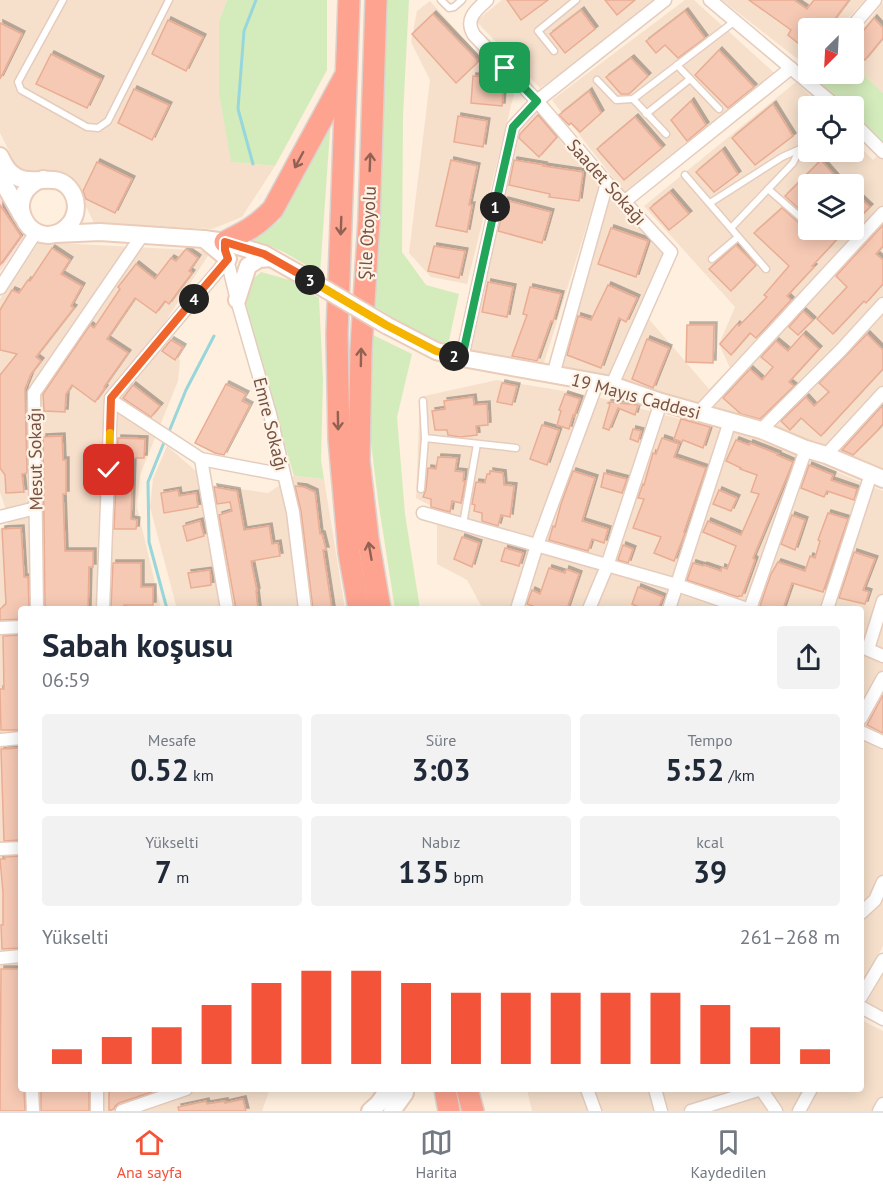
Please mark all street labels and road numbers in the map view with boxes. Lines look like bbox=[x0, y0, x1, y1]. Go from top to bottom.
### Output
street label: Saadet Sokağı bbox=[562, 134, 652, 230]
street label: Şile Otoyolu bbox=[353, 185, 381, 281]
street label: 19 Mayıs Caddesi bbox=[569, 368, 703, 424]
street label: Emre Sokağı bbox=[248, 375, 294, 473]
street label: Mesut Sokağı bbox=[23, 407, 47, 511]

